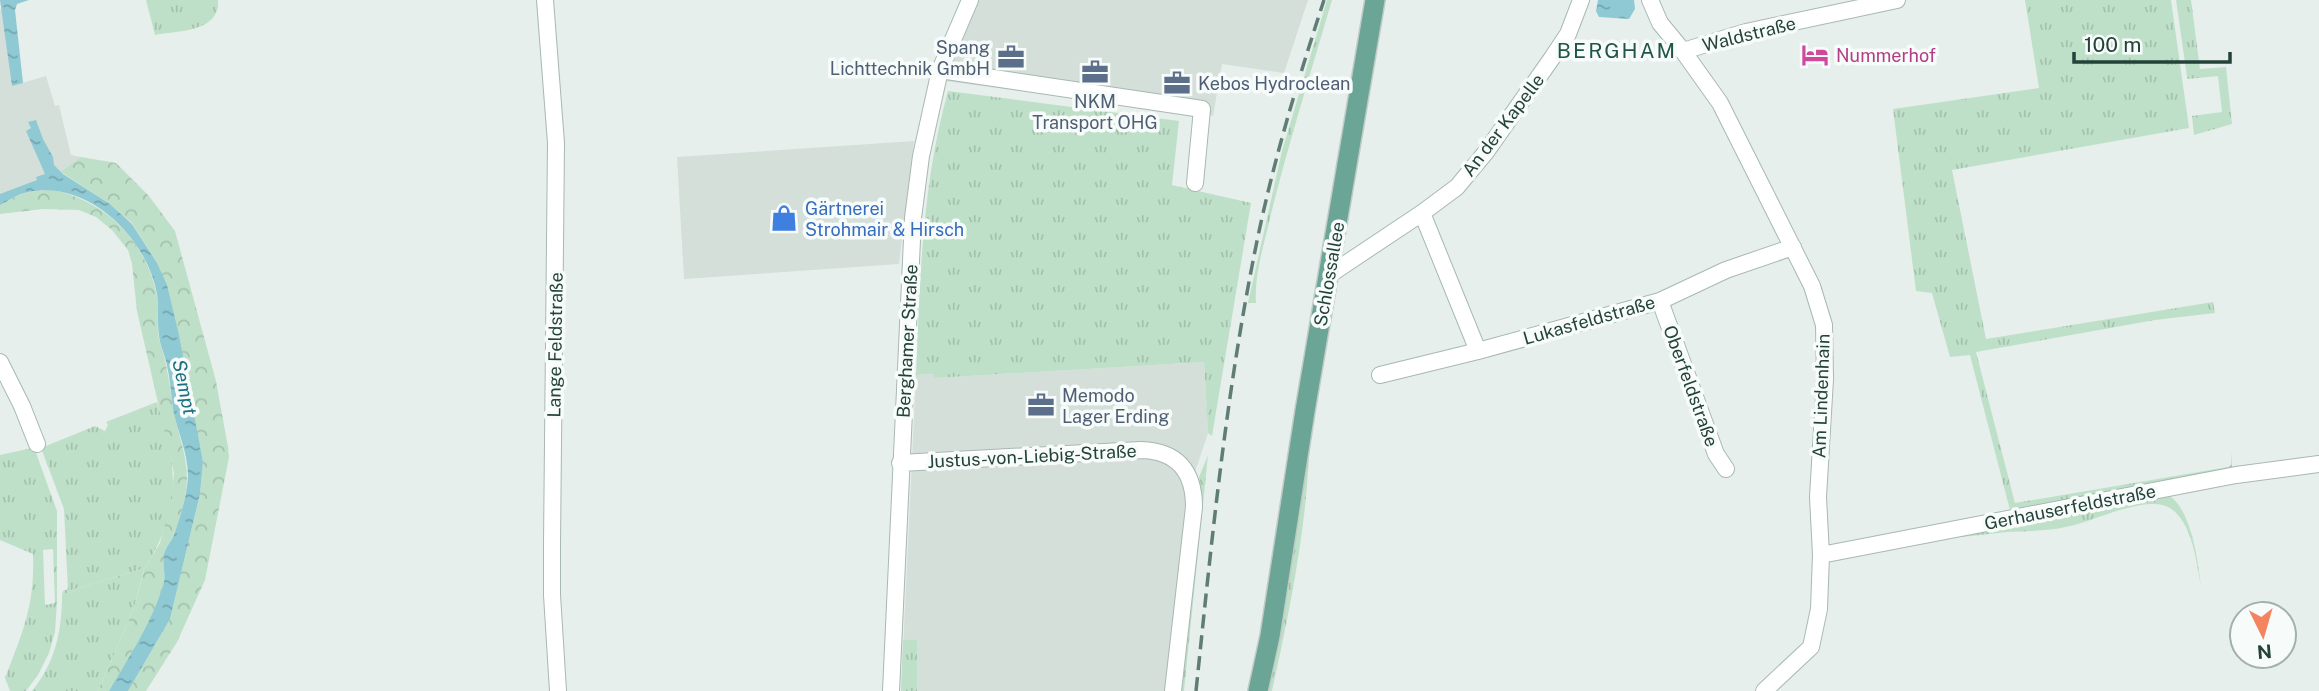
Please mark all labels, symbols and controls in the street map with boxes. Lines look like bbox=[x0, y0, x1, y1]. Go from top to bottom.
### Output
street label: Waldstraße bbox=[1700, 12, 1798, 56]
scale bar bbox=[2074, 21, 2230, 65]
text: 100 m bbox=[2084, 32, 2141, 57]
place label: Spang Lichttechnik GmbH bbox=[830, 37, 990, 79]
district label: BERGHAM bbox=[1557, 38, 1677, 63]
hotel icon: Nummerhof bbox=[1800, 40, 1830, 70]
office icon: Spang Lichttechnik GmbH bbox=[996, 42, 1026, 72]
place label: Nummerhof bbox=[1836, 45, 1936, 66]
office icon: NKM Transport OHG bbox=[1080, 57, 1110, 87]
office icon: Kebos Hydroclean bbox=[1162, 68, 1192, 98]
street label: An der Kapelle bbox=[1458, 70, 1548, 180]
place label: Kebos Hydroclean bbox=[1198, 73, 1351, 94]
place label: NKM Transport OHG bbox=[1032, 91, 1158, 133]
place label: Gärtnerei Strohmair & Hirsch bbox=[805, 198, 964, 240]
shop icon: Gärtnerei Strohmair & Hirsch bbox=[769, 203, 799, 233]
street label: Schlossallee bbox=[1309, 220, 1349, 328]
street label: Berghamer Straße bbox=[892, 264, 922, 418]
street label: Lange Feldstraße bbox=[543, 272, 567, 418]
street label: Lukasfeldstraße bbox=[1521, 291, 1657, 349]
street label: Oberfeldstraße bbox=[1659, 322, 1723, 450]
street label: Am Lindenhain bbox=[1808, 333, 1834, 459]
water label: Sempt bbox=[168, 357, 202, 417]
place label: Memodo Lager Erding bbox=[1062, 385, 1169, 427]
office icon: Memodo Lager Erding bbox=[1026, 390, 1056, 420]
street label: Justus-von-Liebig-Straße bbox=[927, 440, 1137, 472]
street label: Gerhauserfeldstraße bbox=[1983, 480, 2157, 534]
north arrow bbox=[2228, 600, 2298, 670]
text: N bbox=[2256, 640, 2273, 664]

